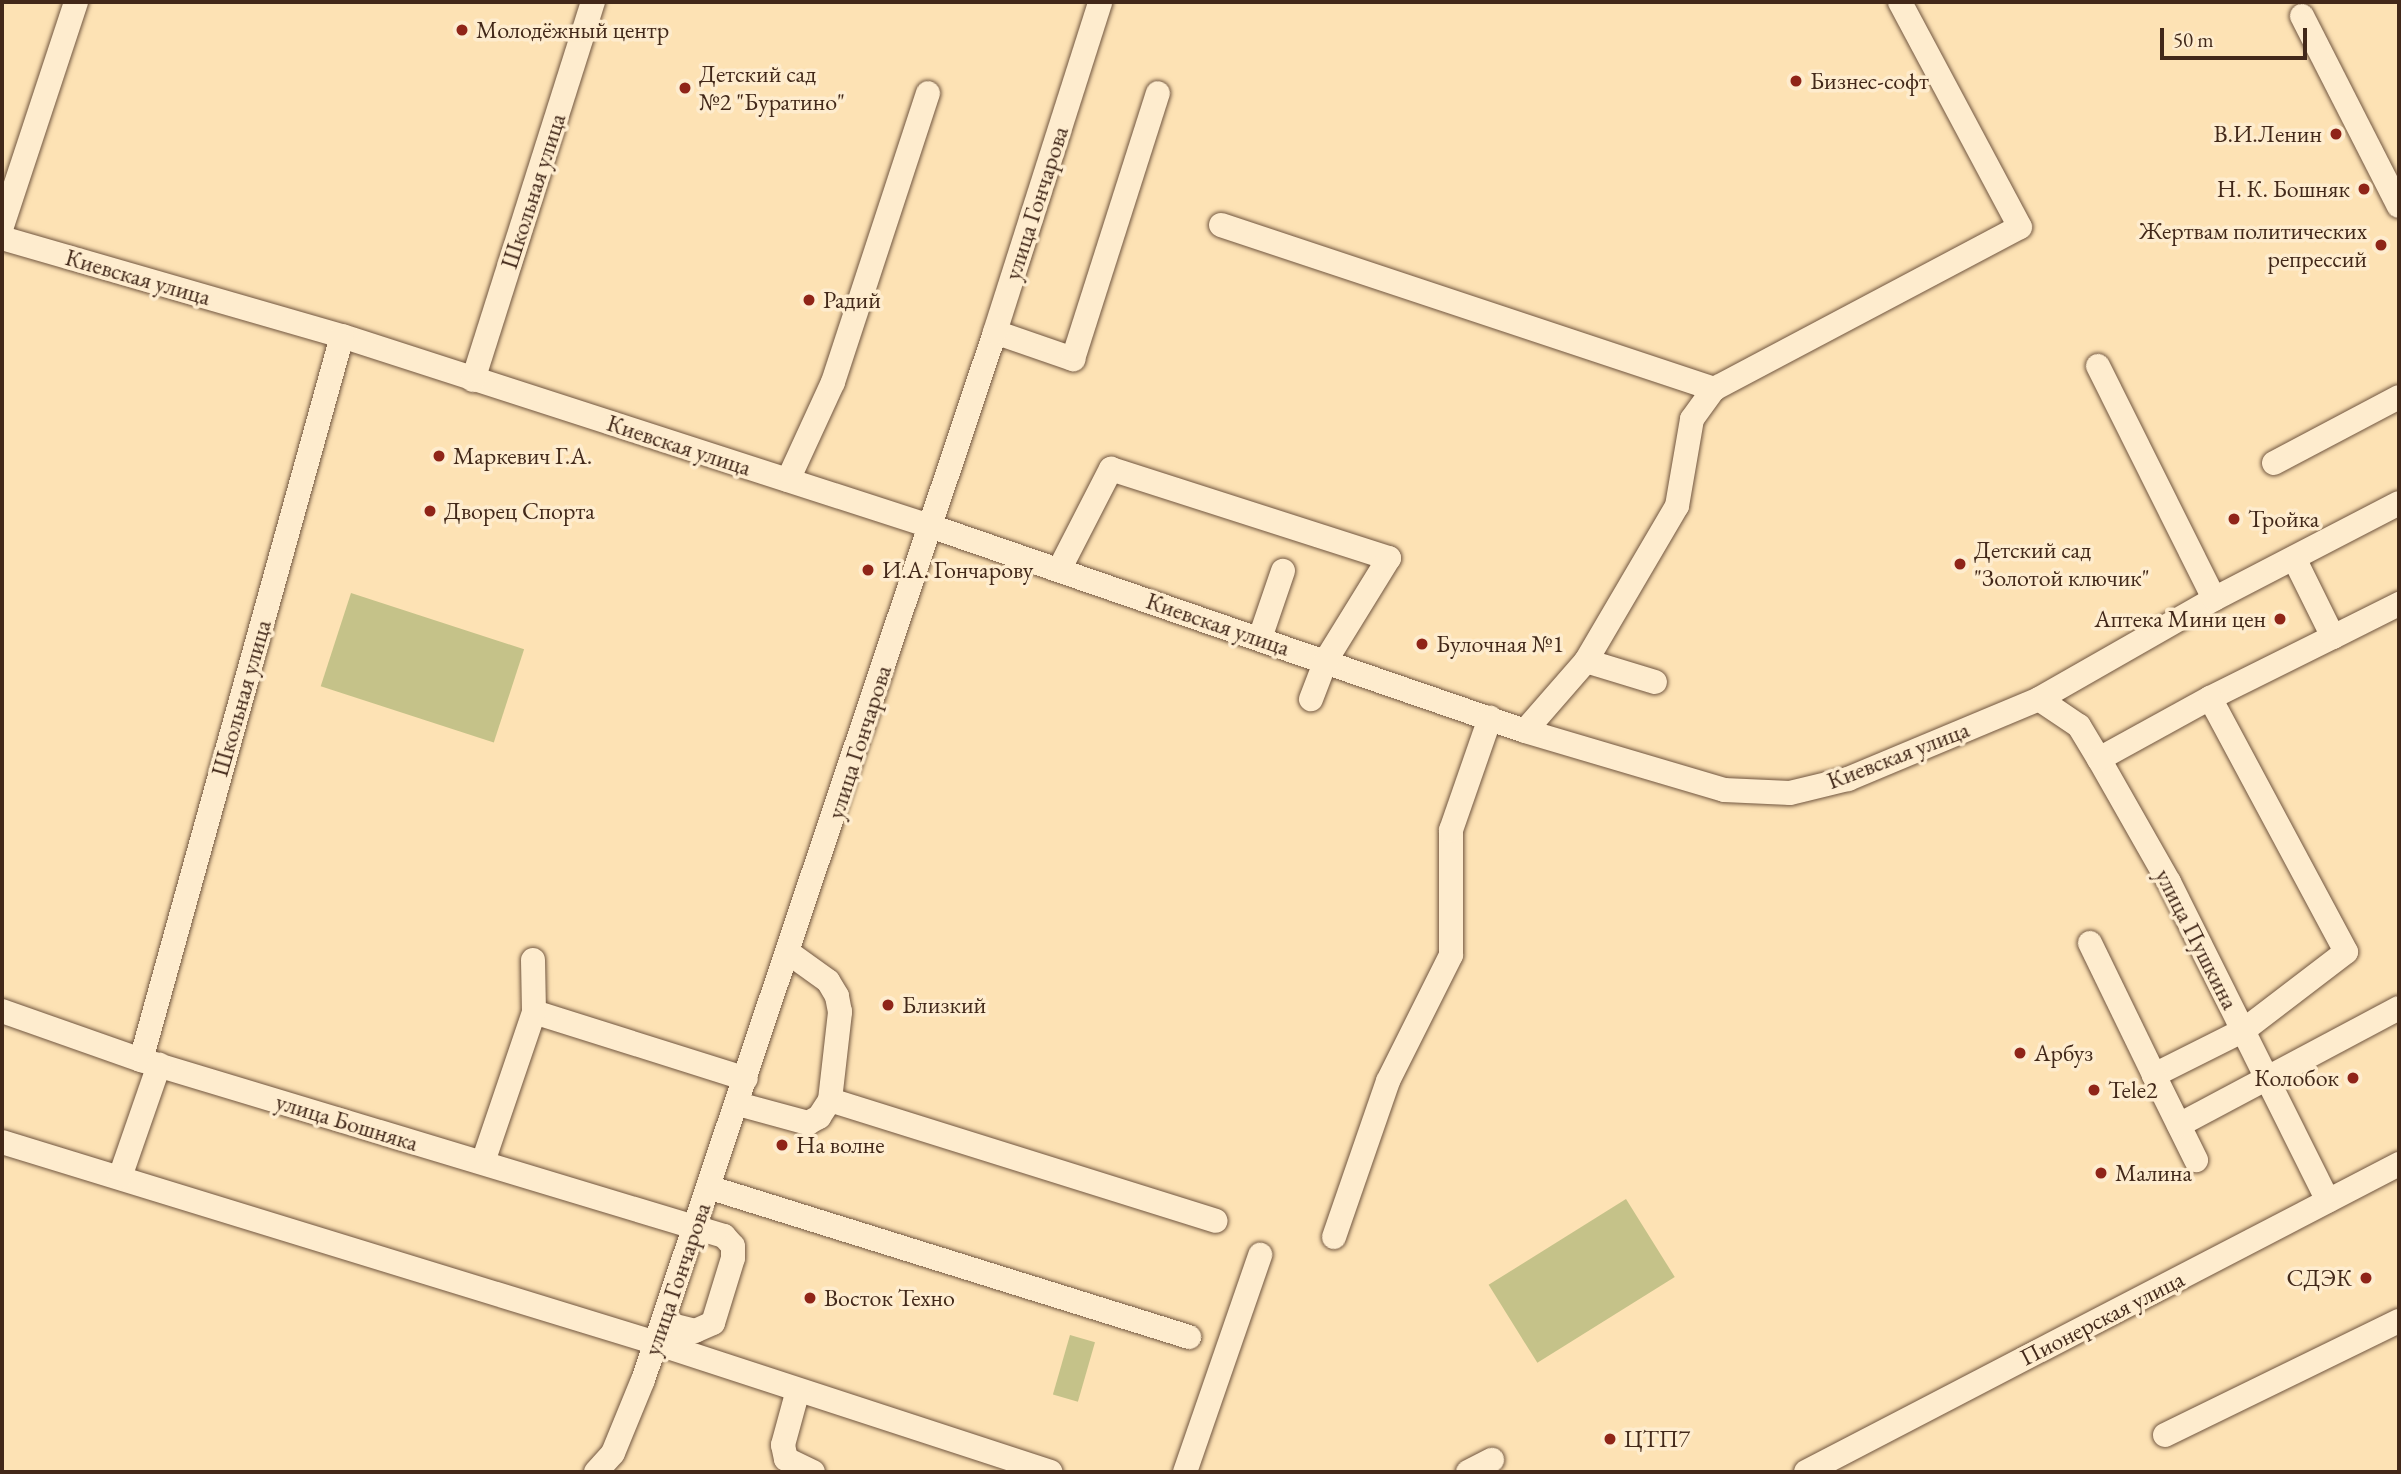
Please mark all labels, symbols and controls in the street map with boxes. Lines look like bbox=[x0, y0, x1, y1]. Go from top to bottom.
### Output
scale bar bbox=[2163, 14, 2310, 58]
place label: Молодёжный центр bbox=[476, 16, 669, 44]
marker: Молодёжный центр bbox=[454, 22, 470, 38]
text: 50 m bbox=[2173, 26, 2214, 53]
place label: Детский сад №2 "Буратино" bbox=[699, 60, 845, 116]
place label: Бизнес-софт bbox=[1810, 67, 1929, 95]
marker: Бизнес-софт bbox=[1788, 73, 1804, 89]
marker: Детский сад №2 "Буратино" bbox=[677, 80, 693, 96]
street label: Школьная улица bbox=[494, 110, 572, 272]
place label: В.И.Ленин bbox=[2213, 120, 2322, 148]
street label: улица Гончарова bbox=[998, 123, 1074, 283]
marker: В.И.Ленин bbox=[2328, 126, 2344, 142]
place label: Н. К. Бошняк bbox=[2217, 175, 2350, 203]
marker: Н. К. Бошняк bbox=[2356, 181, 2372, 197]
place label: Жертвам политических репрессий bbox=[2139, 217, 2367, 273]
marker: Жертвам политических репрессий bbox=[2373, 237, 2389, 253]
street label: Киевская улица bbox=[62, 243, 214, 311]
place label: Радий bbox=[823, 286, 881, 314]
marker: Радий bbox=[801, 292, 817, 308]
street label: Киевская улица bbox=[603, 408, 755, 482]
place label: Маркевич Г.А. bbox=[453, 442, 592, 470]
marker: Маркевич Г.А. bbox=[431, 448, 447, 464]
place label: Дворец Спорта bbox=[444, 497, 595, 525]
marker: Дворец Спорта bbox=[422, 503, 438, 519]
place label: Тройка bbox=[2248, 505, 2319, 533]
marker: Тройка bbox=[2226, 511, 2242, 527]
place label: Детский сад "Золотой ключик" bbox=[1974, 536, 2150, 592]
place label: И.А. Гончарову bbox=[882, 556, 1033, 584]
marker: Детский сад "Золотой ключик" bbox=[1952, 556, 1968, 572]
marker: И.А. Гончарову bbox=[860, 562, 876, 578]
street label: Киевская улица bbox=[1143, 586, 1293, 662]
place label: Aптека Mини цен bbox=[2094, 605, 2266, 633]
marker: Aптека Mини цен bbox=[2272, 611, 2288, 627]
street label: Школьная улица bbox=[205, 616, 277, 780]
place label: Булочная №1 bbox=[1436, 630, 1564, 658]
marker: Булочная №1 bbox=[1414, 636, 1430, 652]
street label: улица Гончарова bbox=[821, 662, 897, 822]
street label: Киевская улица bbox=[1823, 715, 1973, 795]
street label: улица Пушкина bbox=[2149, 864, 2245, 1014]
place label: Близкий bbox=[902, 991, 986, 1019]
marker: Близкий bbox=[880, 997, 896, 1013]
place label: Арбуз bbox=[2034, 1039, 2093, 1067]
marker: Арбуз bbox=[2012, 1045, 2028, 1061]
place label: Колобок bbox=[2254, 1064, 2339, 1092]
marker: Колобок bbox=[2345, 1070, 2361, 1086]
place label: Tele2 bbox=[2108, 1076, 2158, 1104]
marker: Tele2 bbox=[2086, 1082, 2102, 1098]
street label: улица Бошняка bbox=[272, 1087, 422, 1157]
place label: На волне bbox=[796, 1131, 885, 1159]
marker: На волне bbox=[774, 1137, 790, 1153]
place label: Малина bbox=[2115, 1159, 2192, 1187]
marker: Малина bbox=[2093, 1165, 2109, 1181]
street label: улица Гончарова bbox=[637, 1199, 717, 1359]
street label: Пионерская улица bbox=[2015, 1264, 2189, 1372]
place label: СДЭК bbox=[2287, 1264, 2352, 1292]
marker: СДЭК bbox=[2358, 1270, 2374, 1286]
place label: Восток Техно bbox=[824, 1284, 955, 1312]
marker: Восток Техно bbox=[802, 1290, 818, 1306]
place label: ЦТП7 bbox=[1624, 1425, 1690, 1453]
marker: ЦТП7 bbox=[1602, 1431, 1618, 1447]

